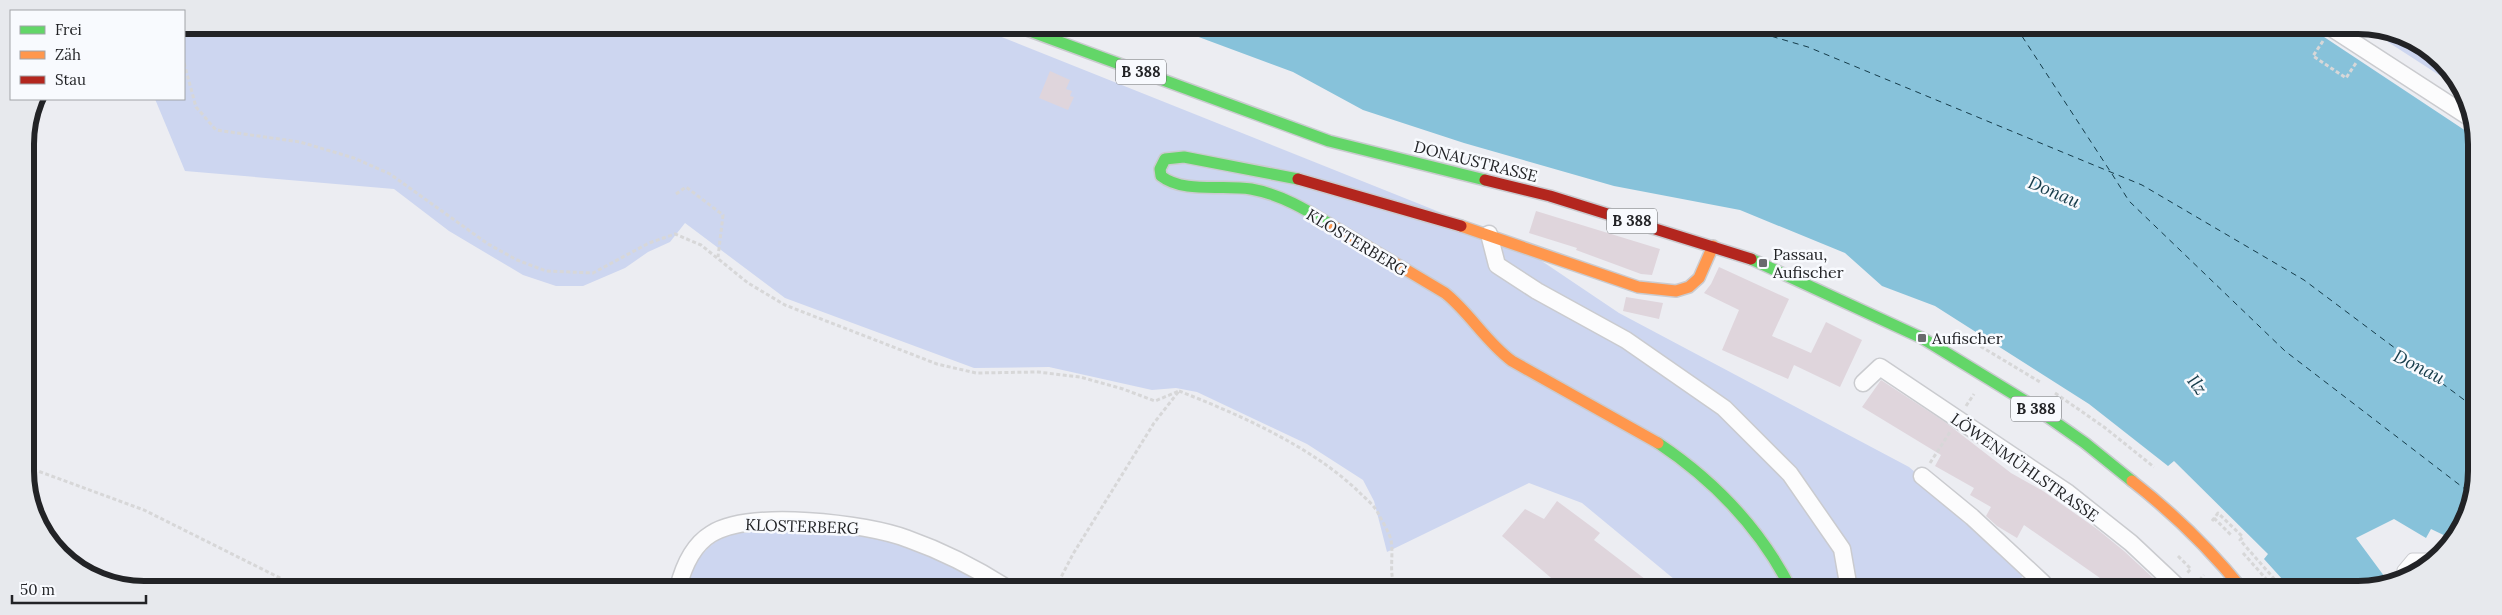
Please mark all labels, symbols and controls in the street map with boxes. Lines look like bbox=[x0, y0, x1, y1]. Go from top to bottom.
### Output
legend bbox=[10, 10, 185, 100]
text: Frei bbox=[55, 20, 82, 39]
text: Zäh bbox=[55, 45, 81, 64]
road number: B 388 bbox=[1116, 60, 1166, 84]
text: Stau bbox=[55, 70, 86, 89]
street label: DONAUSTRASSE bbox=[1412, 136, 1540, 186]
water label: Donau bbox=[2025, 170, 2084, 213]
street label: KLOSTERBERG bbox=[1303, 204, 1411, 280]
road number: B 388 bbox=[1607, 208, 1657, 234]
place label: Passau, Aufischer bbox=[1772, 244, 1844, 282]
marker: Passau, Aufischer bbox=[1757, 257, 1769, 269]
place label: Aufischer bbox=[1931, 328, 2003, 348]
marker: Aufischer bbox=[1916, 332, 1928, 344]
water label: Donau bbox=[2390, 344, 2449, 389]
water label: Ilz bbox=[2182, 370, 2212, 399]
road number: B 388 bbox=[2011, 396, 2061, 422]
street label: LÖWENMÜHLSTRASSE bbox=[1947, 408, 2103, 526]
street label: KLOSTERBERG bbox=[745, 514, 859, 538]
scale bar bbox=[12, 572, 146, 604]
text: 50 m bbox=[20, 580, 55, 599]

